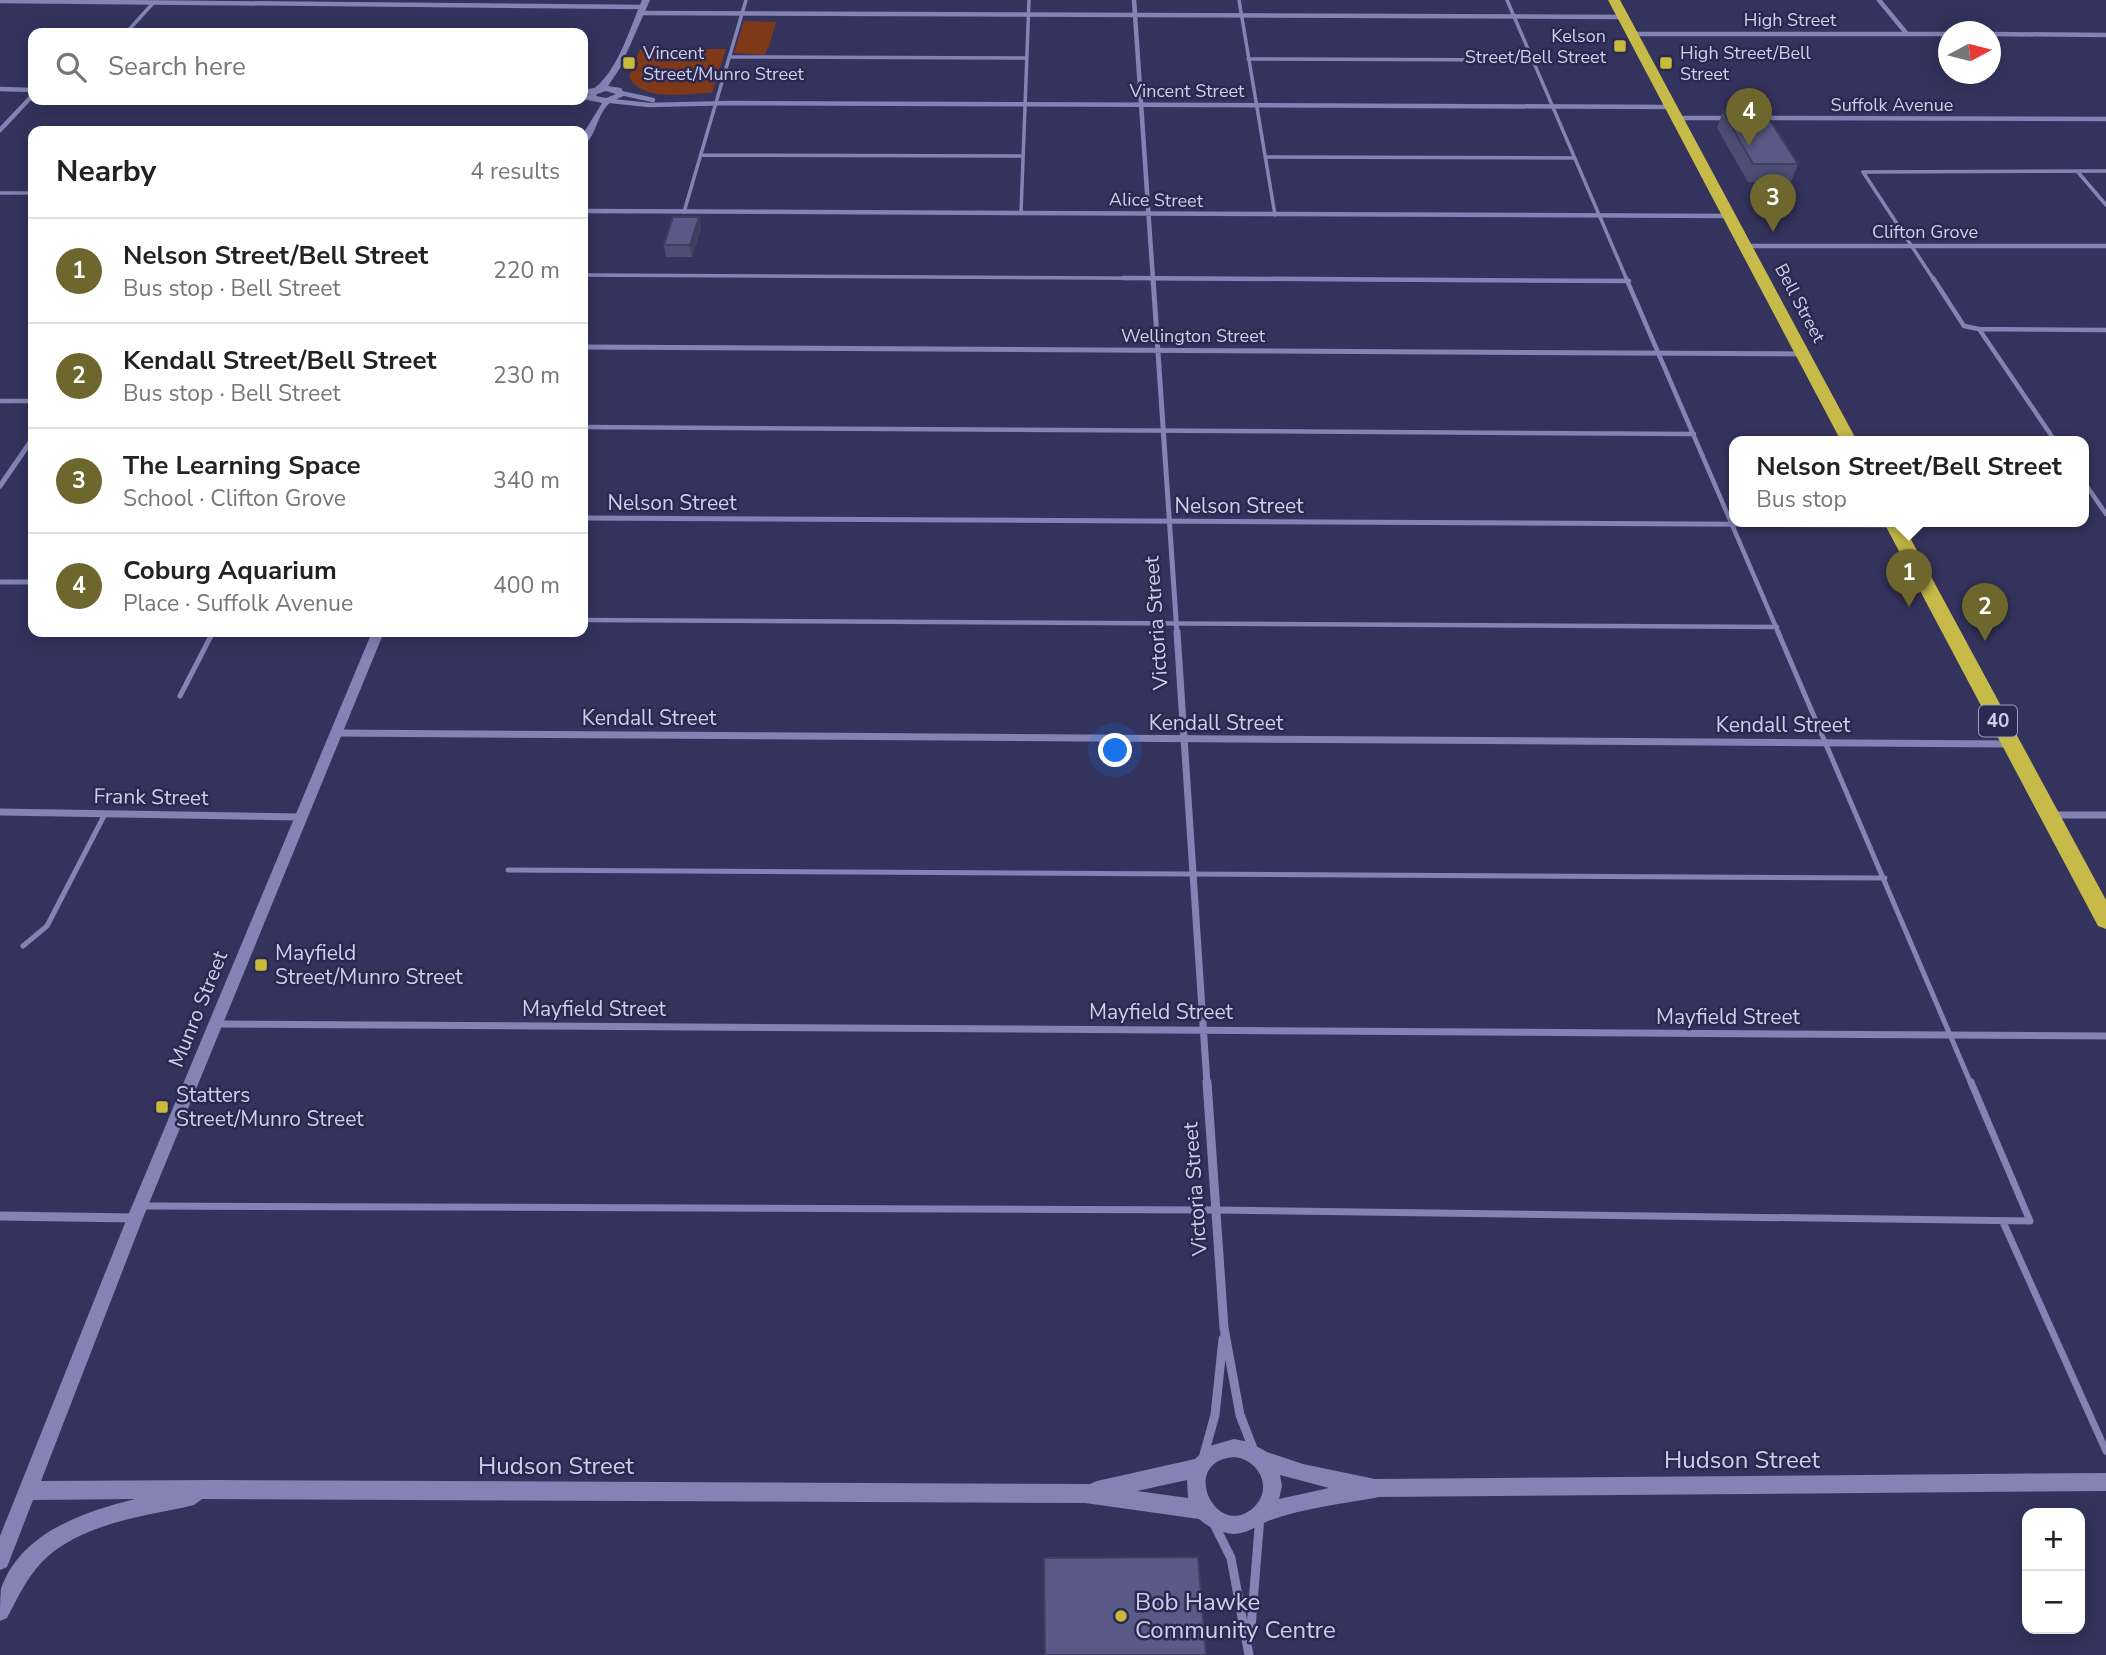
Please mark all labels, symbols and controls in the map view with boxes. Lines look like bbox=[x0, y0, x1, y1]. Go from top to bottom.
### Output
street label: High Street bbox=[1744, 8, 1837, 32]
north arrow bbox=[1938, 21, 2001, 84]
place label: Kelson Street/Bell Street bbox=[1465, 24, 1607, 69]
search box bbox=[28, 28, 588, 105]
marker: Kelson Street/Bell Street bbox=[1612, 38, 1628, 54]
place label: Vincent Street/Munro Street bbox=[642, 41, 805, 86]
place label: High Street/Bell Street bbox=[1680, 41, 1811, 86]
icon: search bbox=[52, 48, 90, 86]
text: Search here bbox=[108, 49, 246, 84]
marker: Vincent Street/Munro Street bbox=[621, 55, 637, 71]
marker: High Street/Bell Street bbox=[1658, 55, 1674, 71]
street label: Vincent Street bbox=[1129, 79, 1245, 103]
pin: 4 bbox=[1726, 88, 1772, 146]
street label: Suffolk Avenue bbox=[1831, 93, 1953, 117]
text: Nearby bbox=[56, 151, 156, 192]
text: 4 results bbox=[470, 156, 560, 187]
pin: 3 bbox=[1750, 174, 1796, 232]
street label: Alice Street bbox=[1109, 187, 1204, 213]
street label: Clifton Grove bbox=[1872, 220, 1978, 244]
text: Nelson Street/Bell Street bbox=[123, 238, 428, 273]
text: 1 bbox=[72, 255, 86, 286]
text: 220 m bbox=[493, 255, 560, 286]
street label: Bell Street bbox=[1769, 259, 1831, 347]
text: Bus stop · Bell Street bbox=[123, 273, 341, 304]
street label: Wellington Street bbox=[1121, 324, 1266, 348]
text: Kendall Street/Bell Street bbox=[123, 343, 436, 378]
text: 2 bbox=[72, 360, 86, 391]
text: 230 m bbox=[493, 360, 560, 391]
text: Bus stop · Bell Street bbox=[123, 378, 341, 409]
popup bbox=[1729, 436, 2089, 527]
text: The Learning Space bbox=[123, 448, 361, 483]
text: Nelson Street/Bell Street bbox=[1756, 449, 2062, 484]
text: 3 bbox=[72, 465, 86, 496]
text: 340 m bbox=[493, 465, 560, 496]
text: School · Clifton Grove bbox=[123, 483, 346, 514]
text: Bus stop bbox=[1756, 484, 1847, 515]
street label: Nelson Street bbox=[607, 489, 737, 517]
street label: Nelson Street bbox=[1174, 492, 1304, 520]
pin: 1 bbox=[1886, 549, 1932, 607]
text: Coburg Aquarium bbox=[123, 553, 337, 588]
street label: Victoria Street bbox=[1137, 554, 1175, 692]
text: 4 bbox=[72, 570, 86, 601]
text: 400 m bbox=[493, 570, 560, 601]
pin: 2 bbox=[1962, 583, 2008, 641]
text: Place · Suffolk Avenue bbox=[123, 588, 353, 619]
street label: Kendall Street bbox=[582, 704, 717, 732]
road number: 40 bbox=[1979, 706, 2017, 736]
street label: Kendall Street bbox=[1149, 709, 1284, 737]
street label: Kendall Street bbox=[1716, 711, 1851, 739]
your location bbox=[1098, 733, 1132, 767]
street label: Frank Street bbox=[93, 782, 209, 812]
place label: Mayfield Street/Munro Street bbox=[275, 939, 463, 991]
street label: Munro Street bbox=[162, 946, 234, 1071]
marker: Mayfield Street/Munro Street bbox=[253, 957, 269, 973]
street label: Mayfield Street bbox=[522, 995, 667, 1023]
street label: Mayfield Street bbox=[1089, 998, 1234, 1026]
street label: Mayfield Street bbox=[1656, 1003, 1801, 1031]
place label: Statters Street/Munro Street bbox=[176, 1081, 364, 1133]
marker: Statters Street/Munro Street bbox=[154, 1099, 170, 1115]
street label: Victoria Street bbox=[1176, 1120, 1214, 1258]
street label: Hudson Street bbox=[1664, 1444, 1821, 1476]
street label: Hudson Street bbox=[478, 1450, 635, 1482]
map controls bbox=[2022, 1508, 2085, 1634]
button: + bbox=[2022, 1508, 2085, 1571]
button: − bbox=[2022, 1571, 2085, 1634]
place label: Bob Hawke Community Centre bbox=[1135, 1586, 1336, 1646]
marker: Bob Hawke Community Centre bbox=[1113, 1608, 1129, 1624]

